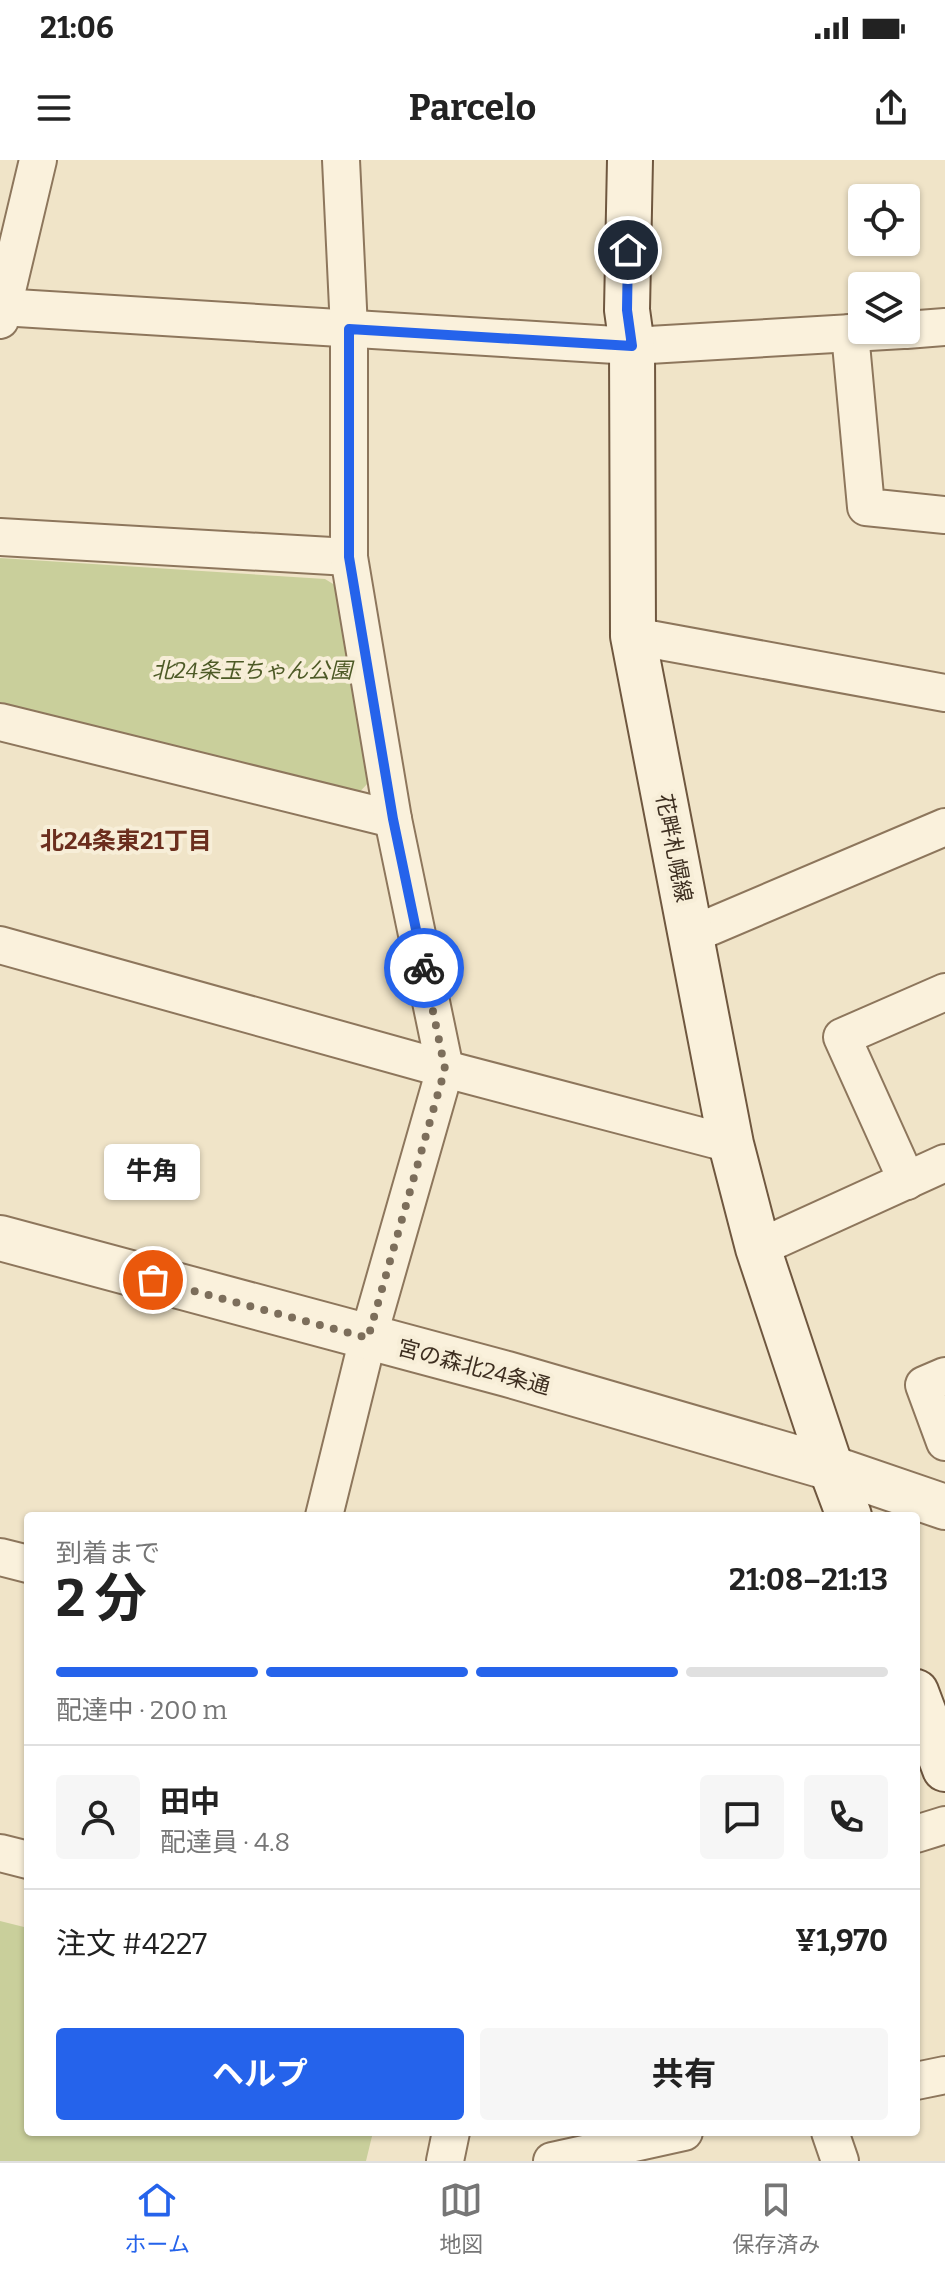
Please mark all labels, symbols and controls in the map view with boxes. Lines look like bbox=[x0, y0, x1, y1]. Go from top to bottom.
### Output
text: 21:06 bbox=[40, 10, 114, 46]
icon: menu bbox=[32, 86, 76, 130]
text: Parcelo bbox=[409, 86, 536, 130]
icon: share bbox=[869, 86, 913, 130]
map controls bbox=[848, 184, 920, 344]
button: locate bbox=[848, 184, 920, 256]
pin bbox=[594, 216, 662, 284]
icon: home bbox=[606, 228, 650, 272]
button: layers bbox=[848, 272, 920, 344]
park label: 北24条玉ちゃん公園 bbox=[152, 657, 355, 684]
street label: 花畔札幌線 bbox=[650, 791, 698, 905]
district label: 北24条東21丁目 bbox=[40, 827, 212, 855]
courier bbox=[384, 928, 464, 1008]
icon: bike bbox=[402, 946, 446, 990]
callout: 牛角 bbox=[105, 1144, 201, 1200]
text: 牛角 bbox=[126, 1156, 178, 1187]
pin bbox=[119, 1246, 187, 1314]
icon: bag bbox=[131, 1258, 175, 1302]
street label: 宮の森北24条通 bbox=[395, 1334, 553, 1400]
text: 到着まで bbox=[56, 1538, 160, 1569]
text: 21:08–21:13 bbox=[729, 1562, 888, 1598]
text: 2 分 bbox=[56, 1567, 147, 1630]
text: 配達中 · 200 m bbox=[56, 1695, 227, 1726]
button: person bbox=[56, 1775, 140, 1859]
button: chat bbox=[700, 1775, 784, 1859]
button: phone bbox=[804, 1775, 888, 1859]
text: 田中 bbox=[160, 1784, 220, 1820]
text: 配達員 · 4.8 bbox=[160, 1827, 290, 1858]
text: ¥1,970 bbox=[795, 1923, 888, 1959]
text: 注文 #4227 bbox=[56, 1926, 207, 1962]
button: ヘルプ bbox=[56, 2028, 464, 2120]
button: 共有 bbox=[480, 2028, 888, 2120]
tab: ホーム bbox=[125, 2178, 190, 2258]
tab: 地図 bbox=[439, 2178, 483, 2258]
tab: 保存済み bbox=[732, 2178, 820, 2258]

